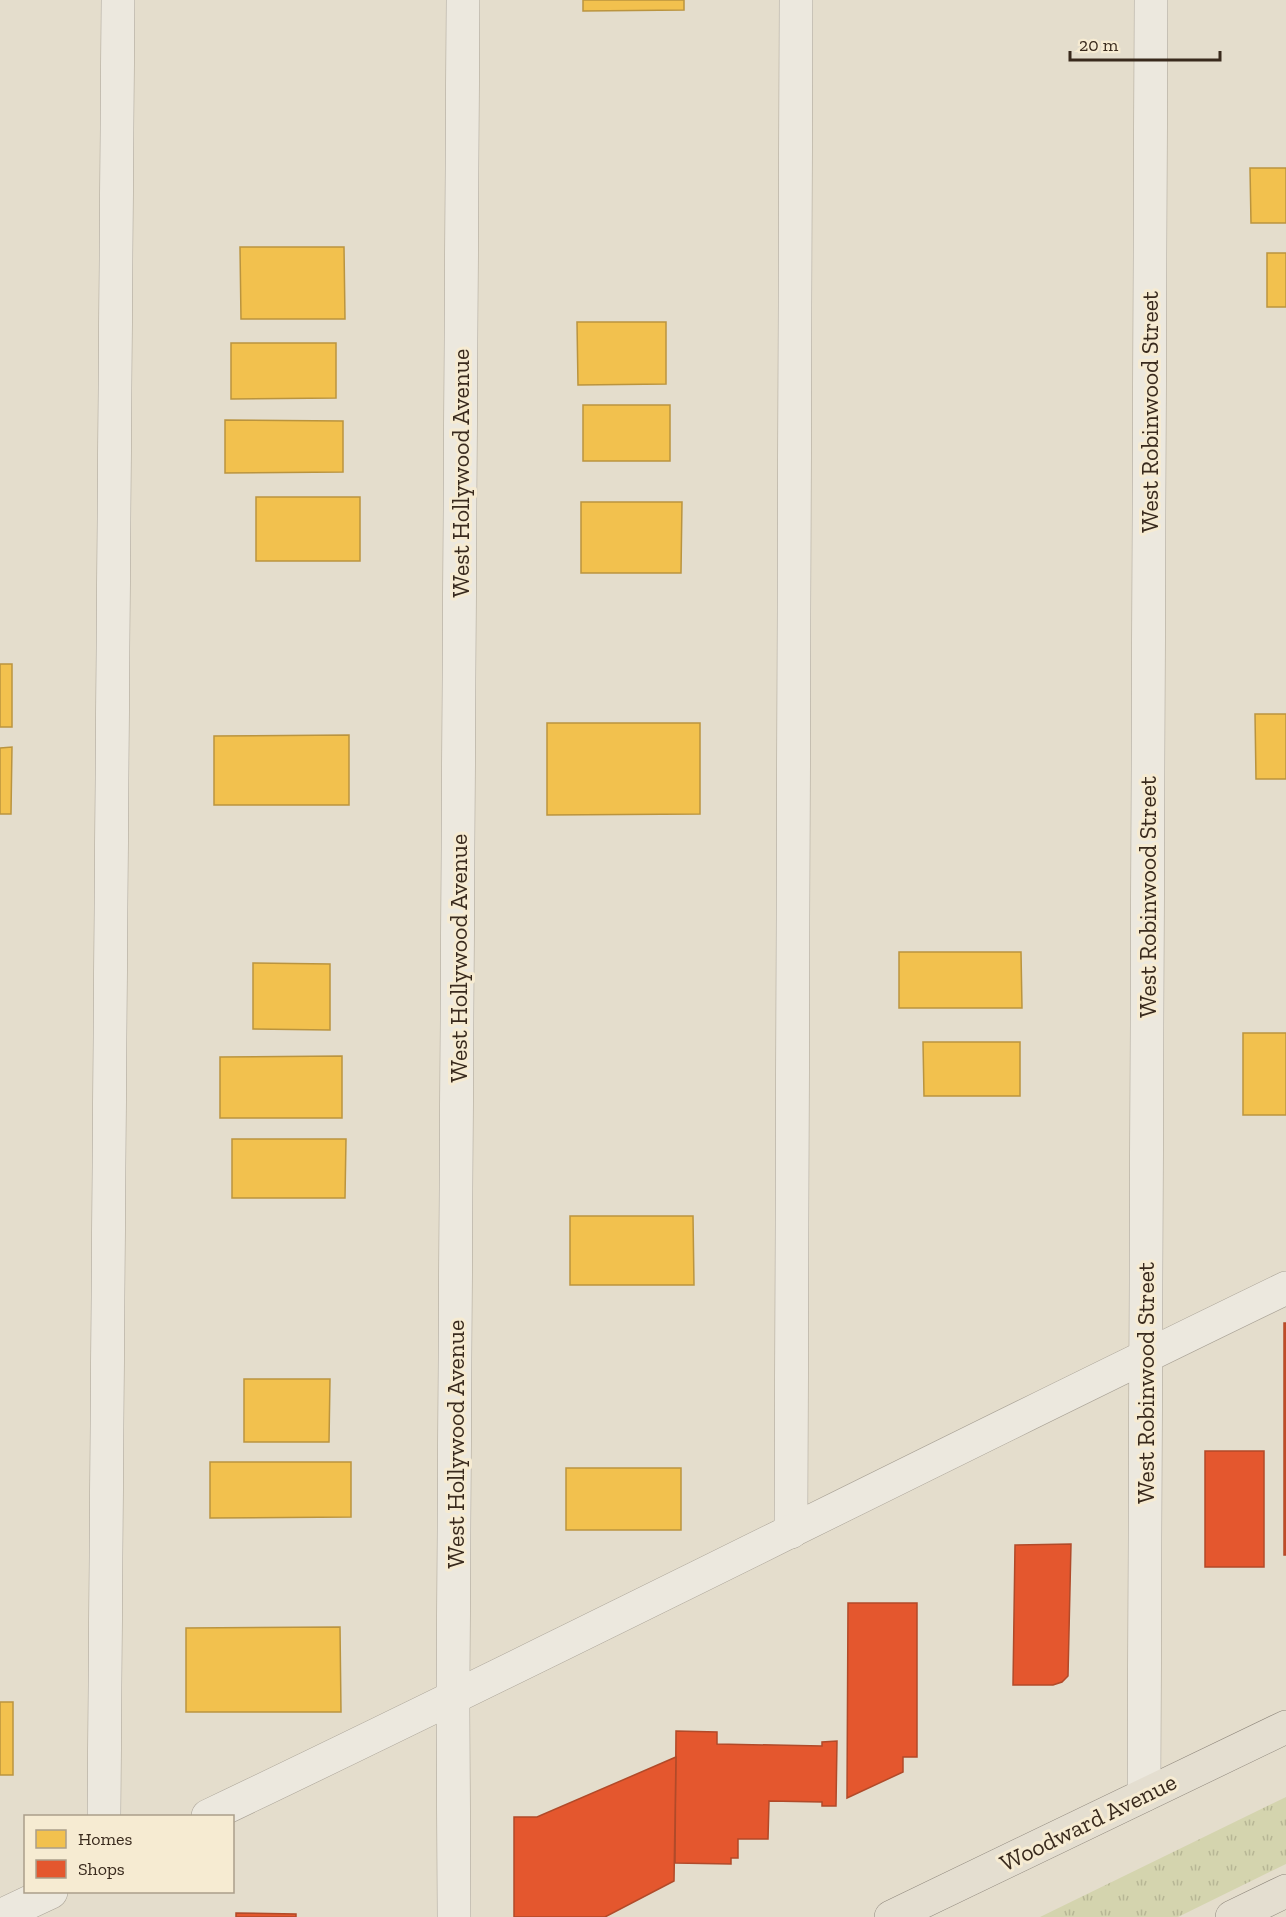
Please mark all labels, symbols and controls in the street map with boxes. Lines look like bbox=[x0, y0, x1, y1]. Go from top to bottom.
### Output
scale bar bbox=[1070, 24, 1220, 62]
text: 20 m bbox=[1079, 34, 1119, 56]
street label: West Robinwood Street bbox=[1135, 291, 1164, 533]
street label: West Hollywood Avenue bbox=[446, 349, 475, 597]
street label: West Robinwood Street bbox=[1133, 776, 1162, 1018]
street label: West Hollywood Avenue bbox=[444, 834, 473, 1082]
street label: West Robinwood Street bbox=[1131, 1262, 1160, 1504]
street label: West Hollywood Avenue bbox=[441, 1320, 470, 1568]
street label: Woodward Avenue bbox=[995, 1767, 1181, 1877]
legend bbox=[24, 1815, 234, 1893]
text: Homes bbox=[78, 1828, 132, 1850]
text: Shops bbox=[78, 1858, 125, 1880]

